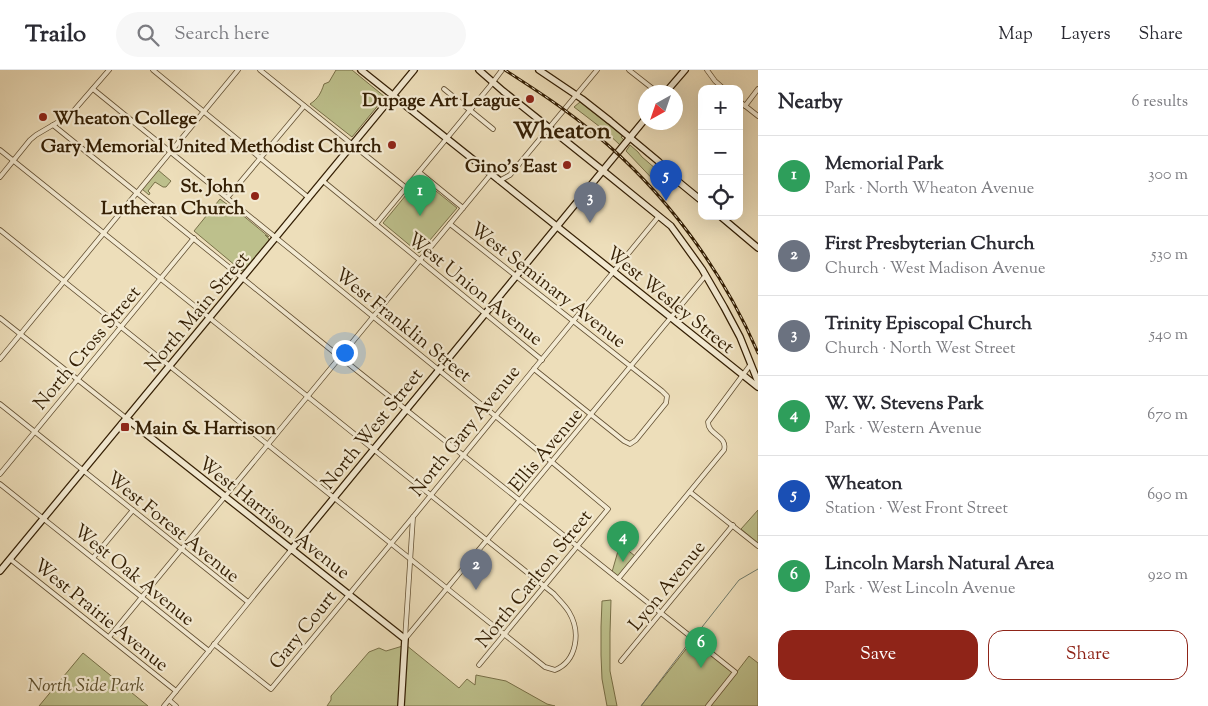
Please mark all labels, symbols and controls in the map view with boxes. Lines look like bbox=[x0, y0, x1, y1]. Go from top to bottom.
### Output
search box bbox=[116, 12, 466, 57]
text: Trailo bbox=[25, 18, 86, 52]
icon: search bbox=[134, 21, 162, 49]
text: Search here bbox=[174, 21, 270, 48]
text: Map bbox=[998, 22, 1033, 48]
text: Layers bbox=[1061, 22, 1111, 48]
text: Share bbox=[1139, 22, 1183, 48]
north arrow bbox=[638, 85, 683, 130]
map controls bbox=[698, 85, 743, 220]
button: + bbox=[698, 85, 743, 130]
place label: Dupage Art League bbox=[362, 88, 520, 115]
text: Nearby bbox=[778, 88, 843, 118]
text: 6 results bbox=[1132, 91, 1188, 114]
marker: Dupage Art League bbox=[524, 93, 536, 105]
place label: Wheaton College bbox=[53, 106, 197, 133]
marker: Wheaton College bbox=[37, 111, 49, 123]
district label: Wheaton bbox=[513, 115, 612, 149]
button: − bbox=[698, 130, 743, 175]
place label: Gary Memorial United Methodist Church bbox=[41, 134, 383, 161]
marker: Gary Memorial United Methodist Church bbox=[386, 139, 398, 151]
text: Memorial Park bbox=[825, 151, 944, 178]
place label: Gino's East bbox=[465, 154, 557, 181]
marker: Gino's East bbox=[561, 159, 573, 171]
pin: 5 bbox=[650, 160, 682, 201]
text: 1 bbox=[791, 164, 797, 187]
text: 300 m bbox=[1148, 164, 1188, 187]
place label: St. John Lutheran Church bbox=[101, 174, 246, 223]
pin: 1 bbox=[404, 175, 436, 216]
button: locate bbox=[698, 175, 743, 220]
text: Park · North Wheaton Avenue bbox=[825, 178, 1034, 201]
pin: 3 bbox=[574, 182, 606, 223]
marker: St. John Lutheran Church bbox=[249, 190, 261, 202]
street label: West Seminary Avenue bbox=[464, 216, 631, 356]
street label: West Union Avenue bbox=[401, 227, 548, 353]
text: First Presbyterian Church bbox=[825, 231, 1035, 258]
street label: West Wesley Street bbox=[600, 241, 740, 361]
text: 2 bbox=[790, 244, 798, 267]
text: 530 m bbox=[1151, 244, 1188, 267]
street label: North Main Street bbox=[139, 246, 257, 379]
text: Church · West Madison Avenue bbox=[825, 258, 1045, 281]
street label: West Franklin Street bbox=[328, 262, 477, 390]
street label: North Cross Street bbox=[28, 280, 148, 417]
text: Trinity Episcopal Church bbox=[825, 311, 1032, 338]
text: 3 bbox=[791, 324, 797, 347]
text: 540 m bbox=[1150, 324, 1188, 347]
text: Church · North West Street bbox=[825, 338, 1015, 361]
your location bbox=[332, 340, 358, 366]
street label: North Gary Avenue bbox=[404, 360, 528, 503]
street label: North West Street bbox=[315, 363, 431, 496]
text: W. W. Stevens Park bbox=[825, 391, 984, 418]
street label: Ellis Avenue bbox=[504, 403, 590, 499]
text: 4 bbox=[790, 404, 798, 427]
text: 670 m bbox=[1147, 404, 1188, 427]
place label: Main & Harrison bbox=[135, 416, 277, 443]
text: Park · Western Avenue bbox=[825, 418, 982, 441]
marker: Main & Harrison bbox=[119, 421, 131, 433]
street label: West Harrison Avenue bbox=[192, 451, 355, 587]
street label: West Forest Avenue bbox=[100, 466, 245, 590]
text: Wheaton bbox=[825, 471, 903, 498]
text: 5 bbox=[791, 484, 797, 507]
text: 690 m bbox=[1147, 484, 1188, 507]
text: Station · West Front Street bbox=[825, 498, 1008, 521]
street label: North Carlton Street bbox=[471, 504, 600, 655]
street label: West Oak Avenue bbox=[67, 519, 200, 633]
pin: 4 bbox=[607, 521, 639, 562]
street label: Lyon Avenue bbox=[623, 536, 713, 637]
pin: 2 bbox=[460, 549, 492, 590]
text: Lincoln Marsh Natural Area bbox=[825, 551, 1054, 578]
street label: West Prairie Avenue bbox=[27, 553, 174, 679]
text: 6 bbox=[790, 564, 798, 587]
text: 920 m bbox=[1148, 564, 1188, 587]
text: Park · West Lincoln Avenue bbox=[825, 578, 1015, 601]
street label: Gary Court bbox=[264, 585, 344, 676]
pin: 6 bbox=[685, 627, 717, 668]
button: Save bbox=[778, 630, 978, 680]
button: Share bbox=[988, 630, 1188, 680]
park label: North Side Park bbox=[28, 673, 145, 700]

